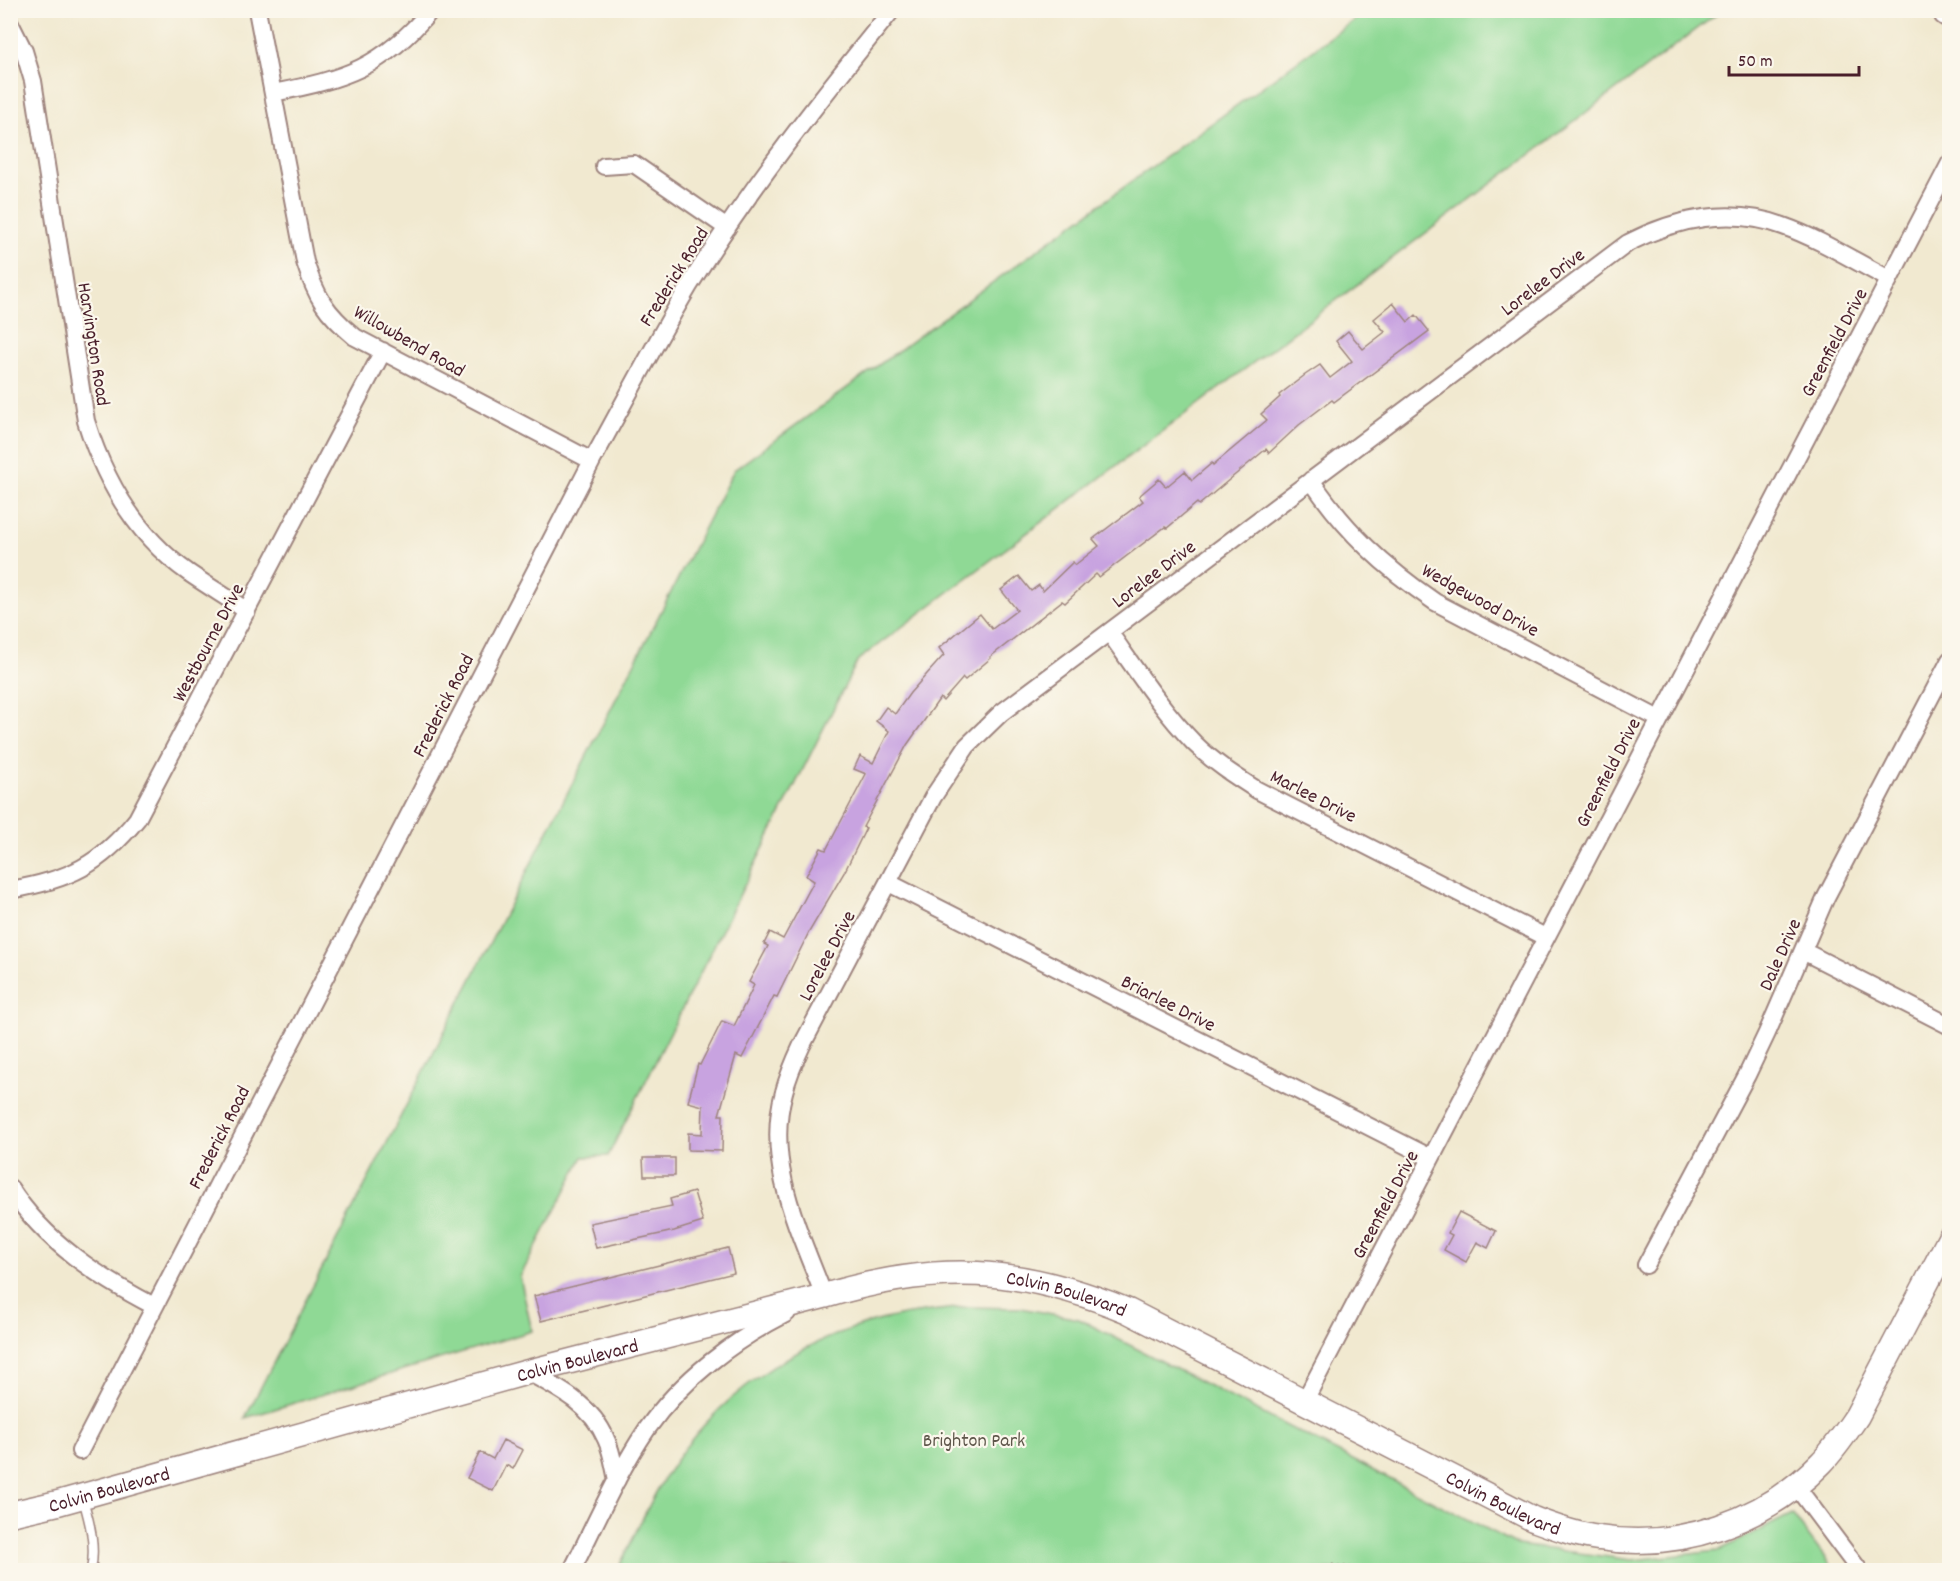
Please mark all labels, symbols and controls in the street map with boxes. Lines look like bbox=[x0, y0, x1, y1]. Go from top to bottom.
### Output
scale bar bbox=[1729, 39, 1860, 77]
text: 50 m bbox=[1738, 50, 1773, 75]
street label: Frederick Road bbox=[634, 222, 717, 333]
street label: Lorelee Drive bbox=[1496, 242, 1592, 324]
street label: Harvington Road bbox=[68, 281, 116, 408]
street label: Greenfield Drive bbox=[1795, 284, 1876, 403]
street label: Willowbend Road bbox=[348, 299, 469, 386]
street label: Lorelee Drive bbox=[1107, 534, 1203, 616]
street label: Wedgewood Drive bbox=[1416, 558, 1544, 646]
street label: Westbourne Drive bbox=[167, 579, 253, 708]
street label: Frederick Road bbox=[407, 650, 483, 763]
street label: Greenfield Drive bbox=[1570, 714, 1649, 833]
street label: Marlee Drive bbox=[1264, 764, 1361, 832]
street label: Lorelee Drive bbox=[793, 906, 864, 1007]
street label: Dale Drive bbox=[1753, 914, 1810, 996]
street label: Briarlee Drive bbox=[1115, 969, 1220, 1041]
street label: Frederick Road bbox=[183, 1082, 259, 1195]
street label: Greenfield Drive bbox=[1346, 1146, 1427, 1265]
street label: Colvin Boulevard bbox=[1004, 1266, 1130, 1326]
street label: Colvin Boulevard bbox=[514, 1333, 642, 1391]
park label: Brighton Park bbox=[923, 1428, 1025, 1456]
street label: Colvin Boulevard bbox=[46, 1462, 173, 1522]
street label: Colvin Boulevard bbox=[1440, 1465, 1564, 1545]

